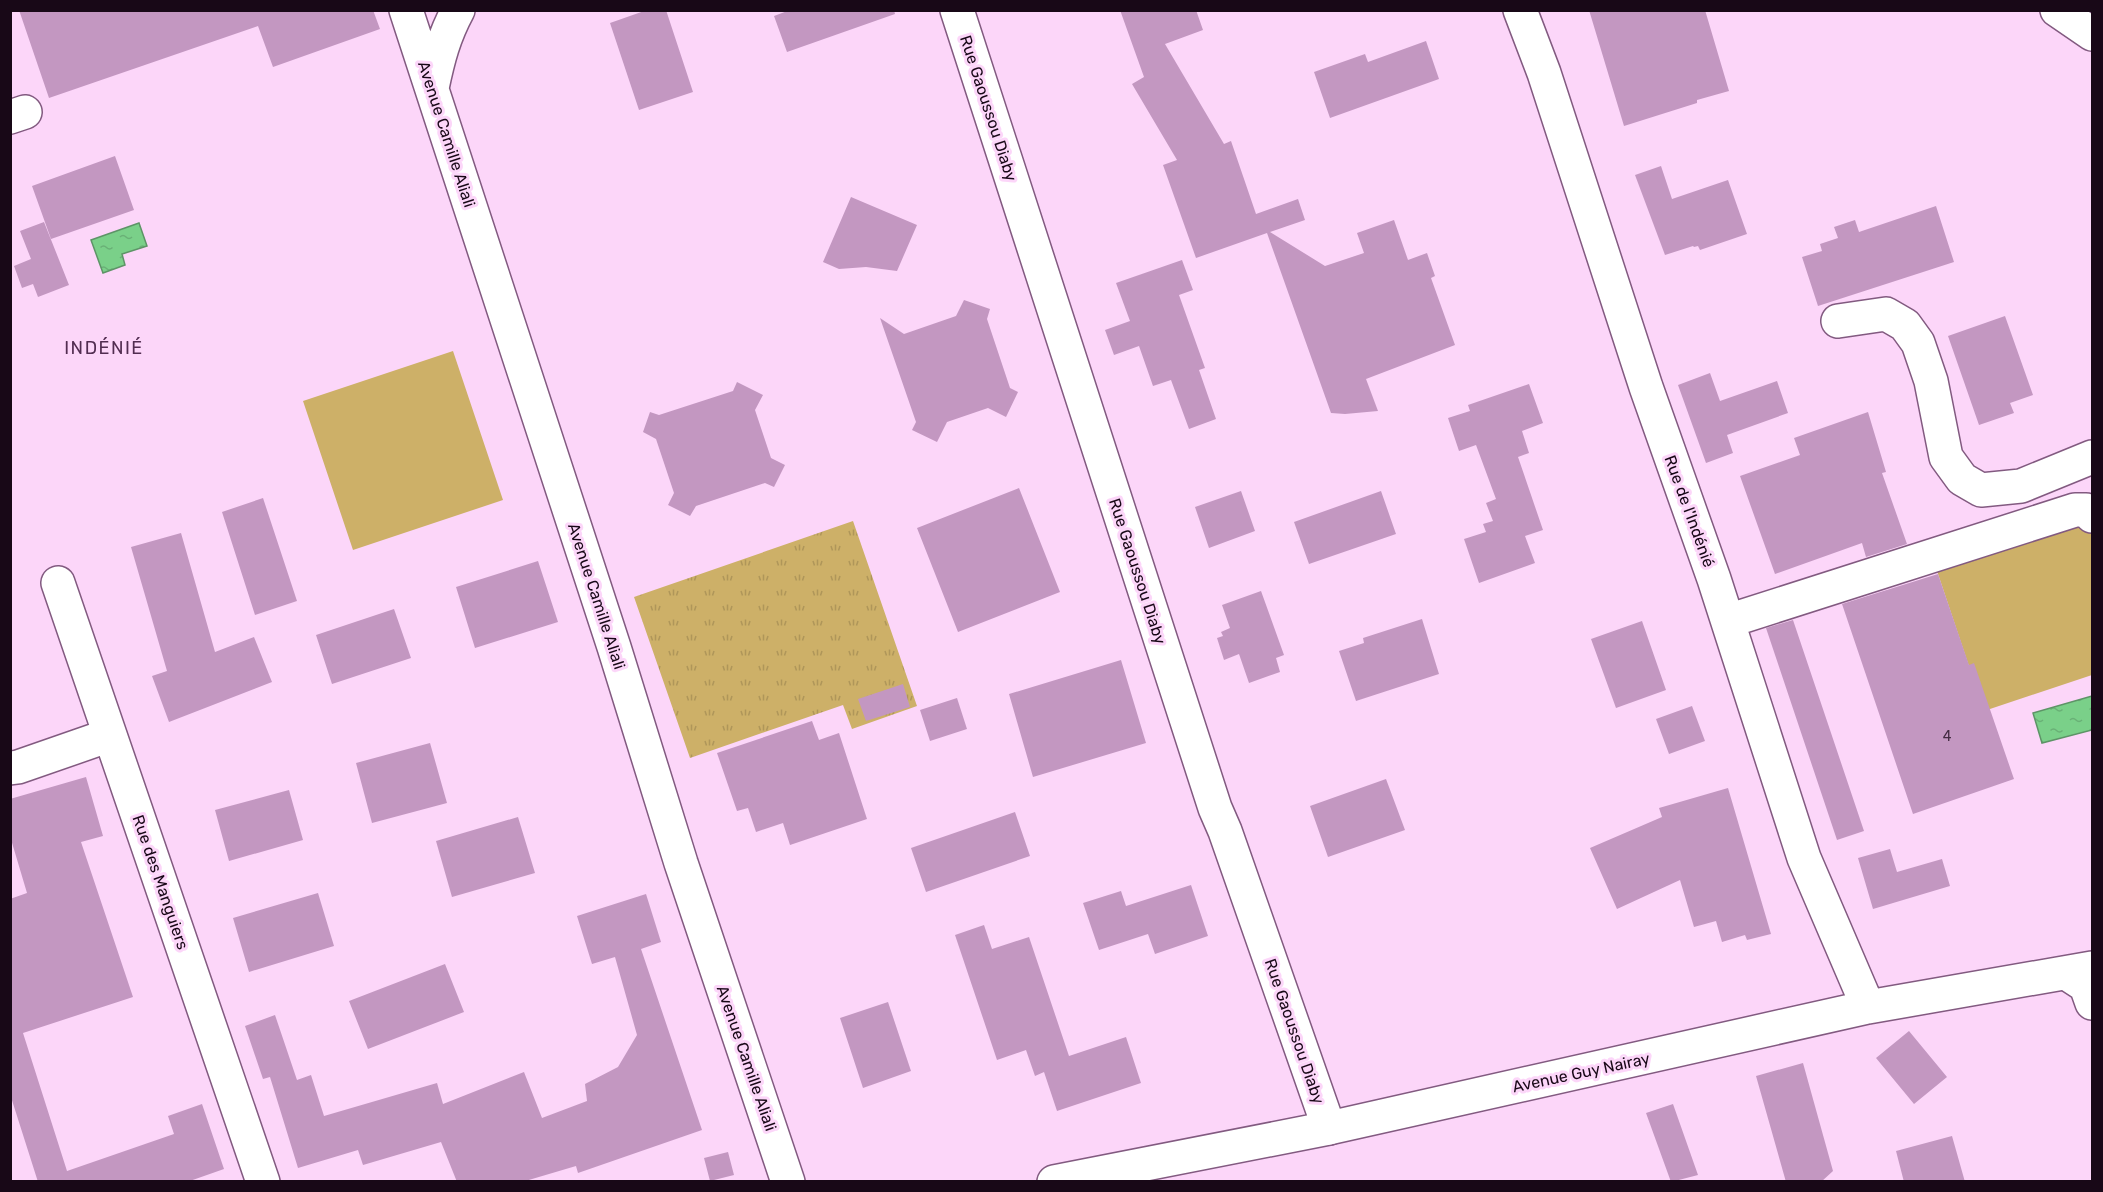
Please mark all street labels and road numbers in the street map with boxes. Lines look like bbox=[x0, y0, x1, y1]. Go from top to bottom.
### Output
street label: Rue Gaoussou Diaby bbox=[956, 33, 1021, 184]
street label: Avenue Camille Aliali bbox=[414, 59, 479, 210]
street label: Rue de l'Indénié bbox=[1660, 453, 1719, 570]
street label: Rue Gaoussou Diaby bbox=[1105, 496, 1170, 647]
street label: Avenue Camille Aliali bbox=[564, 521, 629, 672]
street label: Rue des Manguiers bbox=[129, 812, 192, 952]
street label: Rue Gaoussou Diaby bbox=[1261, 956, 1328, 1106]
street label: Avenue Camille Aliali bbox=[713, 983, 780, 1134]
street label: Avenue Guy Nairay bbox=[1511, 1049, 1652, 1096]

